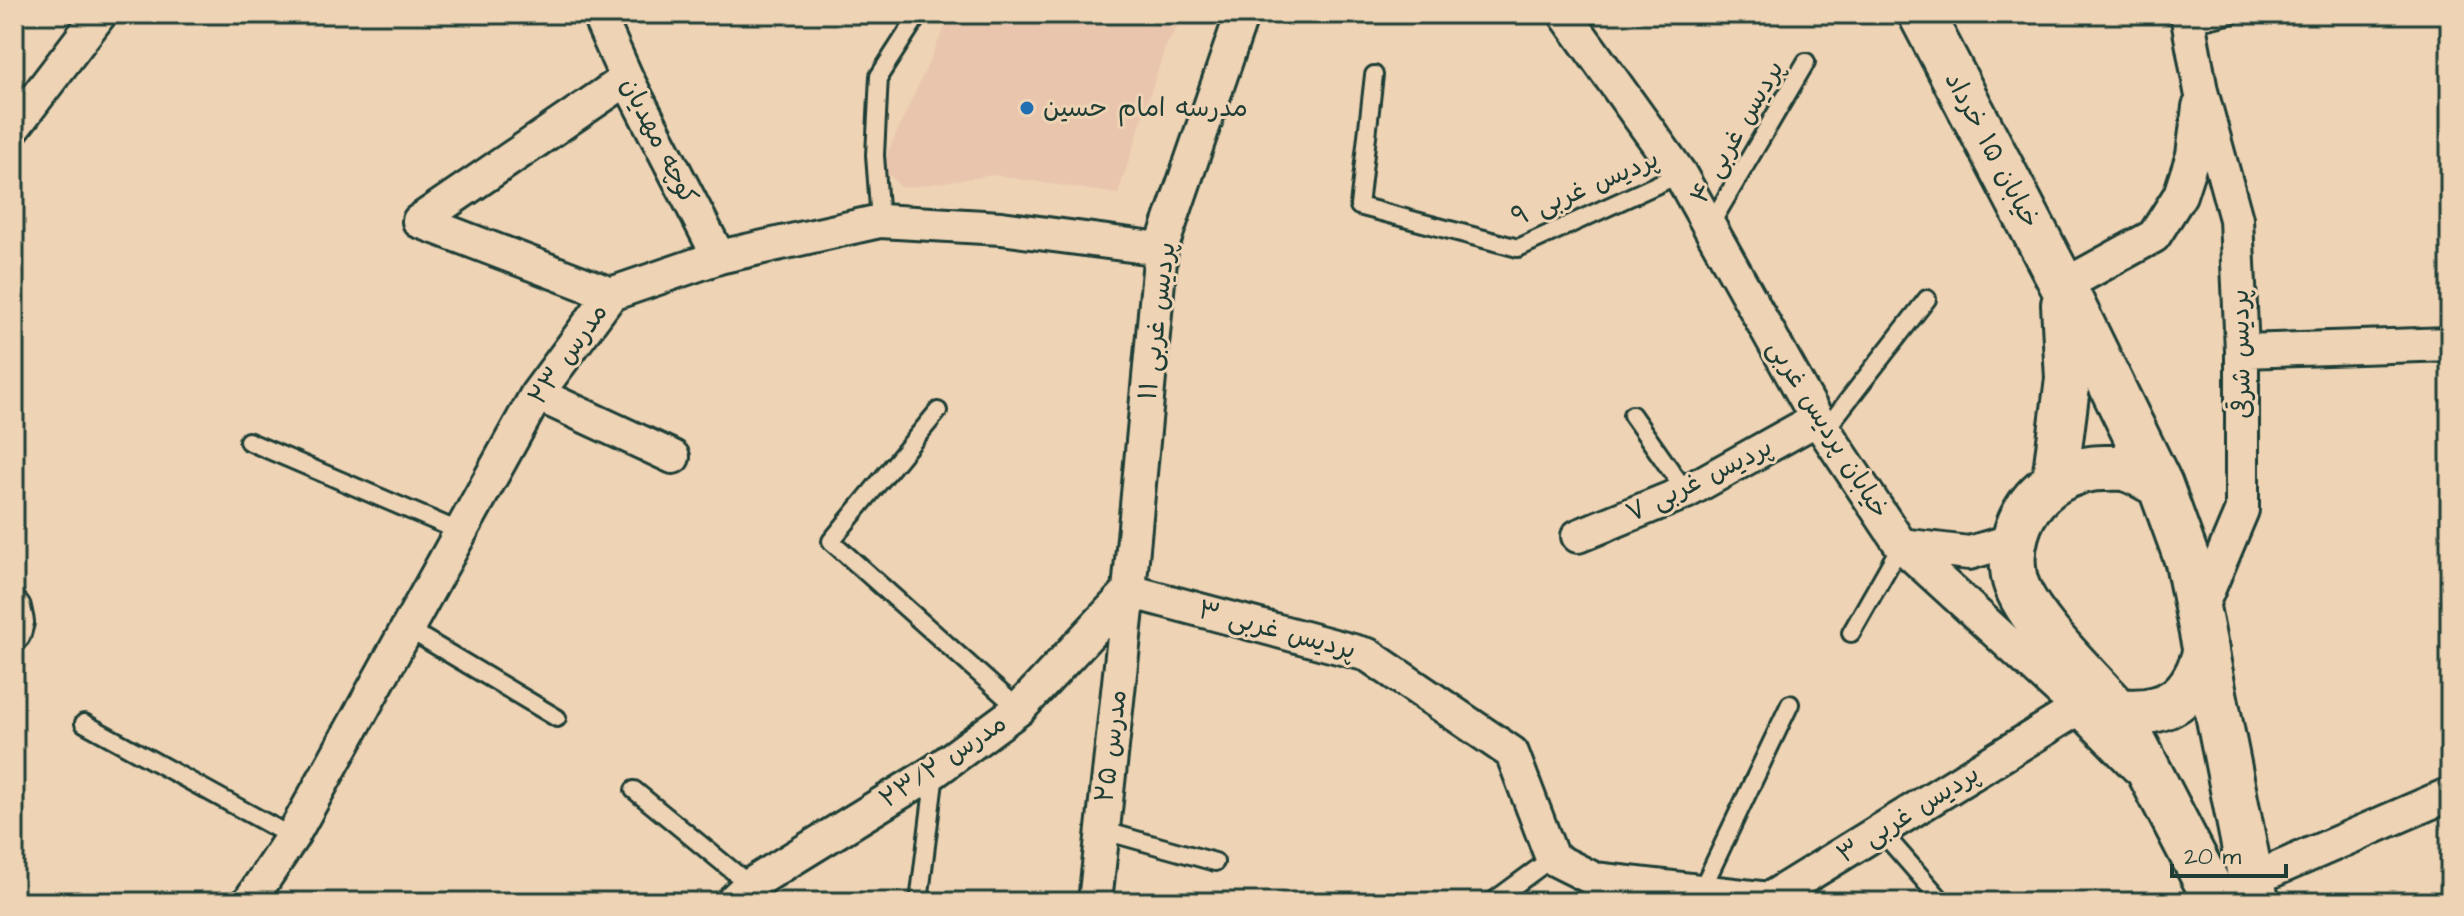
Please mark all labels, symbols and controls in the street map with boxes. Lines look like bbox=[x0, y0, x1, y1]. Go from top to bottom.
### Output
street label: پردیس غربی ۴ bbox=[1681, 54, 1793, 210]
street label: خیابان ۱۵ خرداد bbox=[1936, 66, 2048, 234]
street label: کوچه مهدیان bbox=[612, 71, 706, 211]
place label: مدرسه امام حسین bbox=[1043, 90, 1248, 127]
marker: مدرسه امام حسین bbox=[1018, 99, 1036, 117]
street label: پردیس غربی ۹ bbox=[1506, 141, 1664, 235]
street label: پردیس غربی ۱۱ bbox=[1129, 240, 1185, 402]
street label: پردیس شرقی bbox=[2222, 289, 2260, 419]
street label: مدرس ۲۳ bbox=[520, 296, 616, 412]
street label: خیابان پردیس غربی bbox=[1758, 333, 1898, 525]
street label: پردیس غربی ۷ bbox=[1620, 429, 1778, 531]
street label: پردیس غربی ۳ bbox=[1194, 592, 1360, 668]
street label: مدرس ۲۵ bbox=[1086, 687, 1136, 805]
street label: مدرس ۲۳/۲ bbox=[872, 705, 1014, 817]
street label: پردیس غربی ۳ bbox=[1830, 756, 1986, 872]
scale bar bbox=[2172, 828, 2286, 878]
text: 20 m bbox=[2184, 840, 2241, 874]

